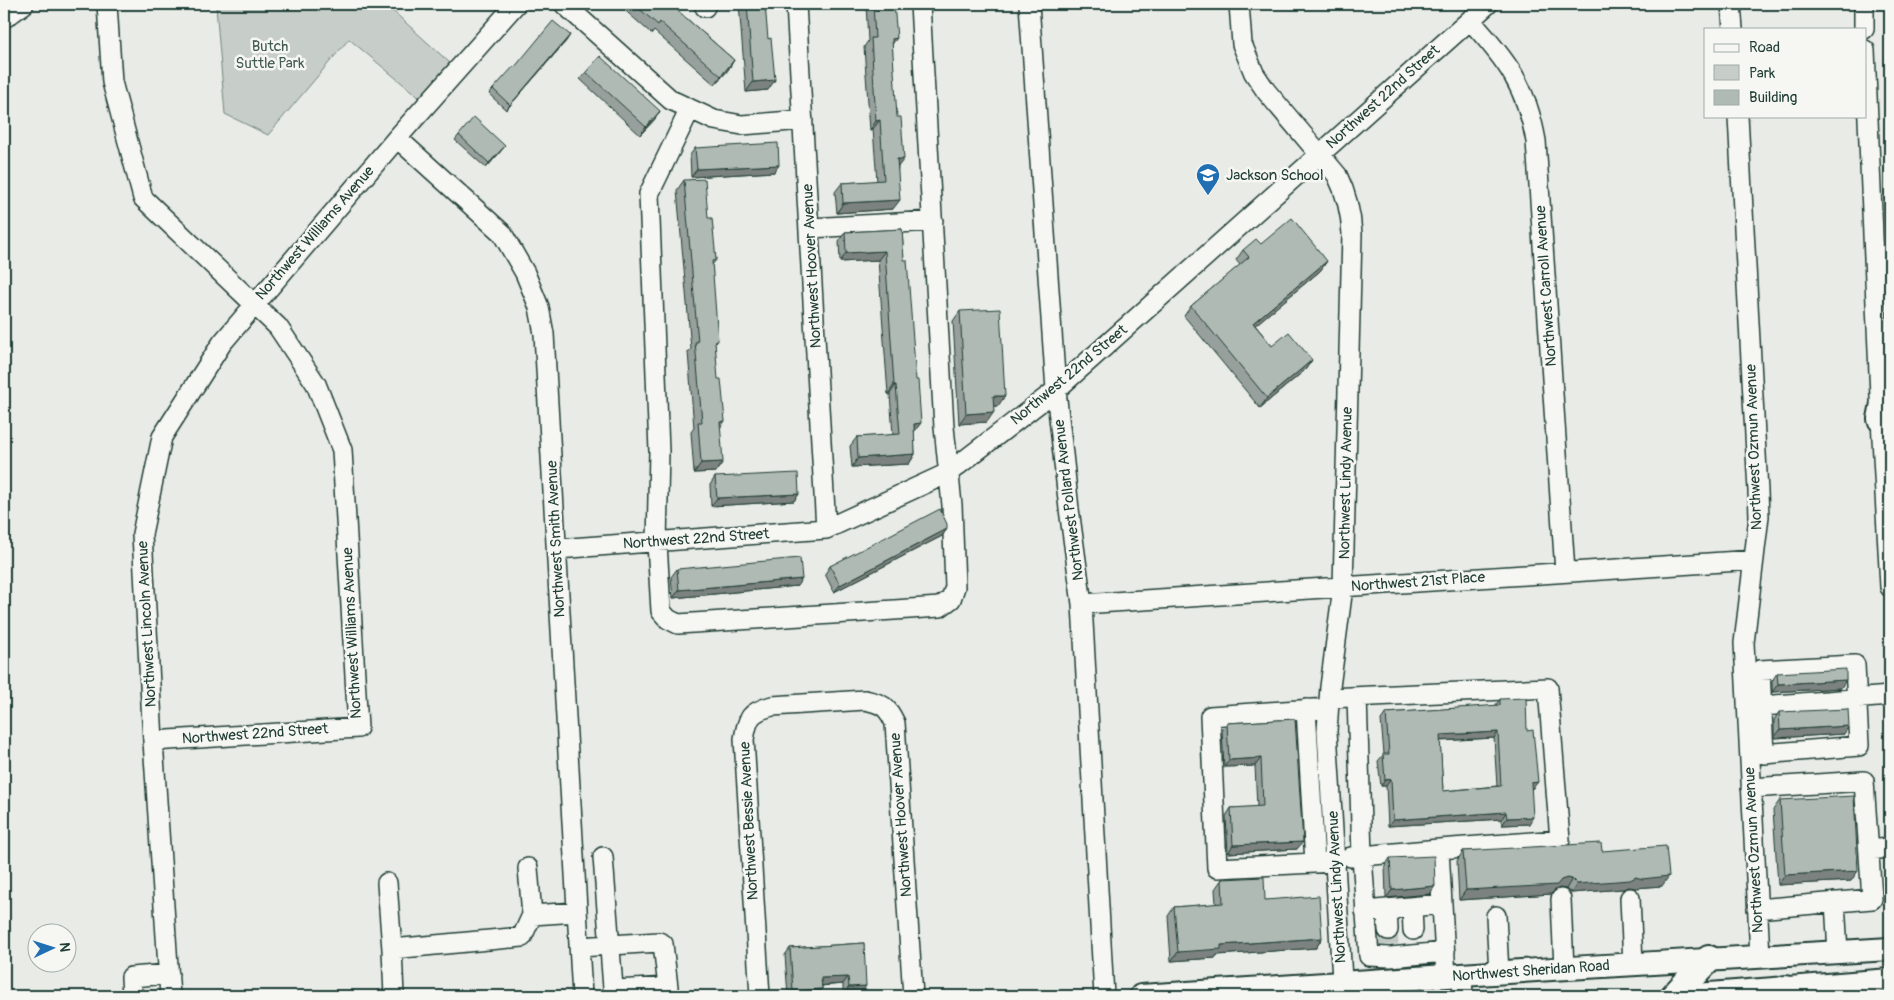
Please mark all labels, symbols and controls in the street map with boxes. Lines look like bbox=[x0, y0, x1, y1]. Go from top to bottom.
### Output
legend bbox=[1704, 28, 1866, 118]
park label: Butch Suttle Park bbox=[236, 37, 305, 73]
text: Road bbox=[1749, 38, 1780, 57]
street label: Northwest 22nd Street bbox=[1322, 40, 1445, 153]
text: Park bbox=[1749, 64, 1776, 83]
text: Building bbox=[1749, 88, 1797, 107]
street label: Northwest Williams Avenue bbox=[252, 162, 379, 304]
school or university icon: Jackson School bbox=[1195, 162, 1221, 196]
place label: Jackson School bbox=[1226, 166, 1323, 185]
street label: Northwest Hoover Avenue bbox=[798, 183, 826, 349]
street label: Northwest Carroll Avenue bbox=[1531, 204, 1561, 367]
street label: Northwest 22nd Street bbox=[1007, 320, 1132, 429]
street label: Northwest Ozmun Avenue bbox=[1742, 363, 1766, 530]
street label: Northwest Lindy Avenue bbox=[1335, 406, 1357, 560]
street label: Northwest Pollard Avenue bbox=[1050, 418, 1088, 582]
street label: Northwest Smith Avenue bbox=[542, 459, 570, 618]
street label: Northwest 22nd Street bbox=[622, 524, 771, 554]
street label: Northwest Lincoln Avenue bbox=[133, 540, 161, 708]
street label: Northwest Williams Avenue bbox=[338, 546, 366, 719]
street label: Northwest 21st Place bbox=[1350, 568, 1486, 596]
street label: Northwest 22nd Street bbox=[181, 719, 330, 749]
street label: Northwest Hoover Avenue bbox=[886, 732, 916, 898]
street label: Northwest Bessie Avenue bbox=[735, 741, 763, 901]
street label: Northwest Ozmun Avenue bbox=[1740, 766, 1768, 933]
street label: Northwest Lindy Avenue bbox=[1323, 810, 1350, 964]
north arrow bbox=[28, 922, 78, 972]
text: N bbox=[56, 942, 73, 952]
street label: Northwest Sheridan Road bbox=[1452, 956, 1610, 986]

